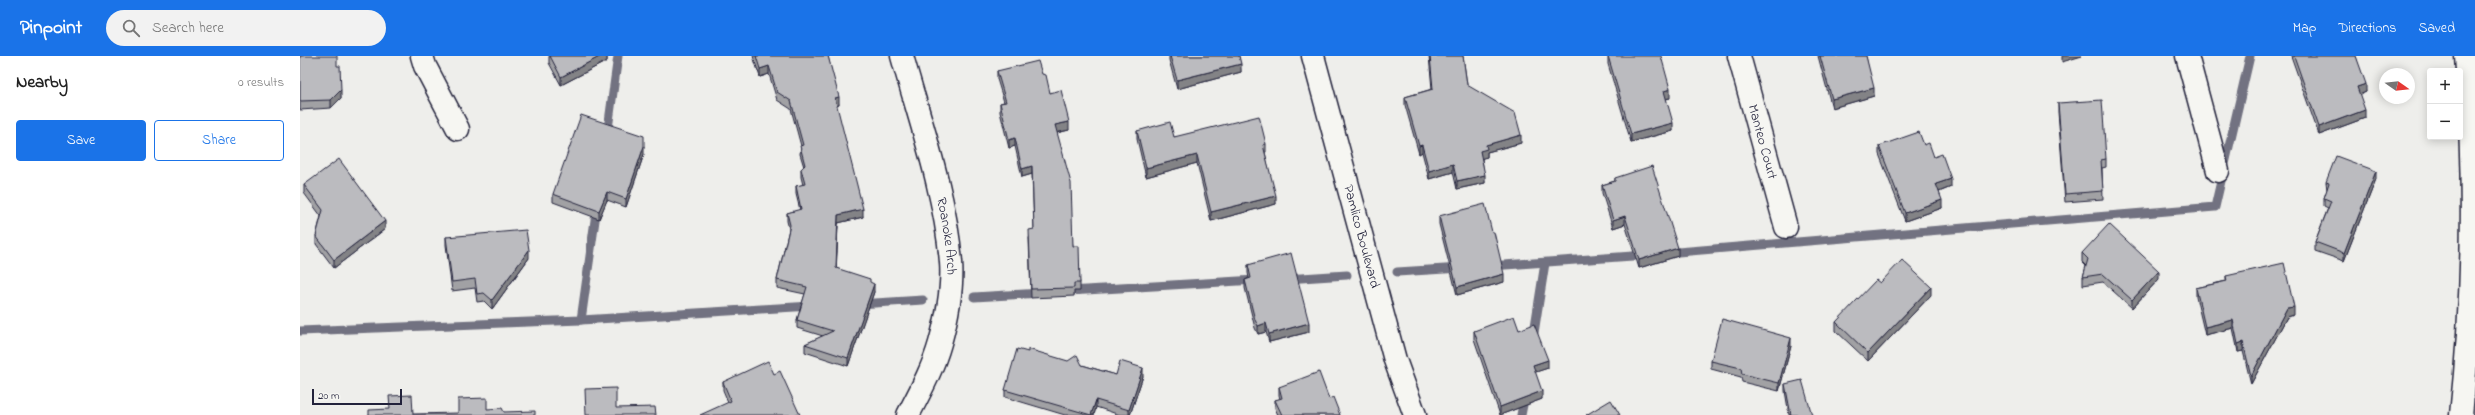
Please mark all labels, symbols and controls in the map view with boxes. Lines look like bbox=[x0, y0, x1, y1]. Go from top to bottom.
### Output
search box bbox=[106, 10, 386, 46]
text: Pinpoint bbox=[20, 15, 82, 42]
icon: search bbox=[120, 17, 142, 39]
text: Search here bbox=[152, 17, 224, 39]
text: Map bbox=[2293, 18, 2316, 39]
text: Directions bbox=[2338, 18, 2396, 39]
text: Saved bbox=[2418, 18, 2455, 39]
north arrow bbox=[2379, 68, 2415, 104]
map controls bbox=[2427, 68, 2463, 140]
button: + bbox=[2427, 68, 2463, 104]
text: Nearby bbox=[16, 70, 68, 95]
text: 0 results bbox=[238, 73, 284, 92]
street label: Manteo Court bbox=[1742, 102, 1783, 182]
button: − bbox=[2427, 104, 2463, 140]
button: Save bbox=[16, 120, 146, 161]
button: Share bbox=[154, 120, 284, 161]
street label: Pamlico Boulevard bbox=[1338, 183, 1386, 291]
street label: Roanoke Arch bbox=[931, 195, 962, 275]
scale bar bbox=[312, 387, 402, 406]
text: 20 m bbox=[318, 388, 340, 404]

